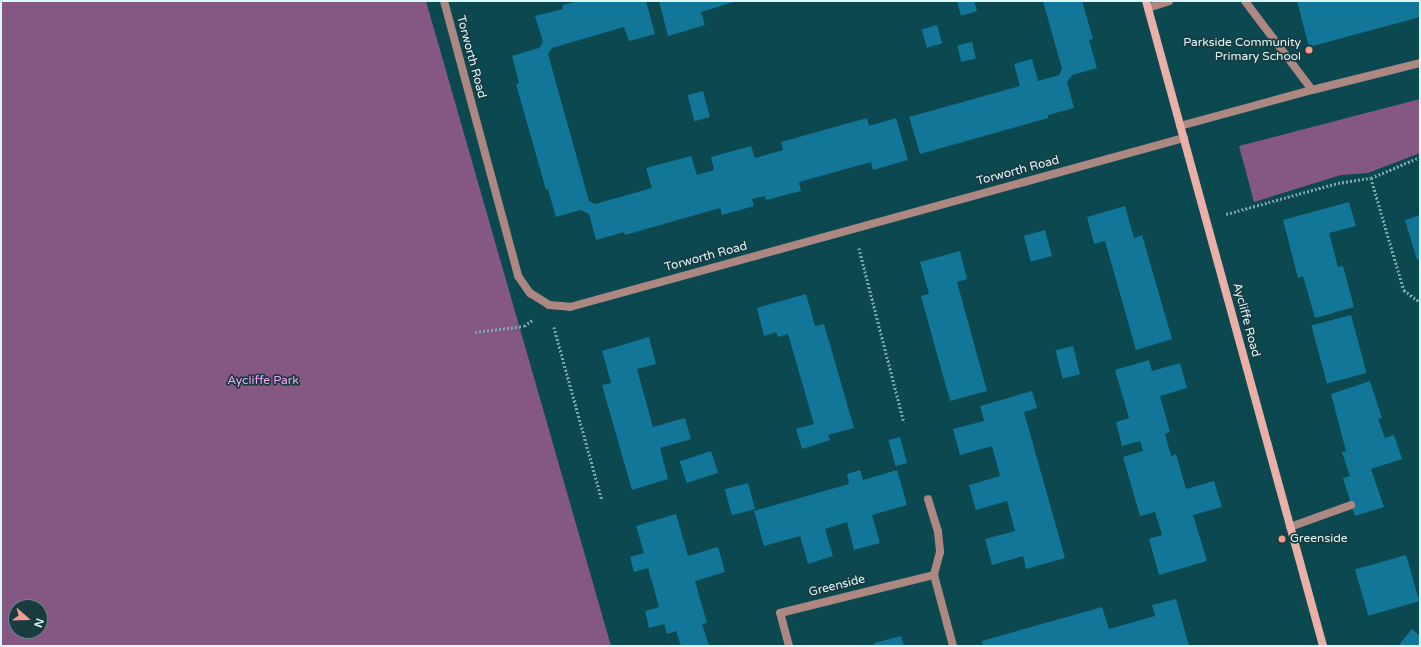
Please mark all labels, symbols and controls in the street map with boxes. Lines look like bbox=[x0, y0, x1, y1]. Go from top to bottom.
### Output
street label: Torworth Road bbox=[453, 14, 489, 100]
place label: Parkside Community Primary School bbox=[1183, 36, 1301, 64]
marker: Parkside Community Primary School bbox=[1304, 45, 1314, 55]
street label: Torworth Road bbox=[975, 153, 1061, 189]
street label: Torworth Road bbox=[663, 239, 749, 275]
street label: Aycliffe Road bbox=[1229, 281, 1263, 359]
park label: Aycliffe Park bbox=[227, 374, 299, 388]
place label: Greenside bbox=[1290, 532, 1348, 546]
marker: Greenside bbox=[1277, 534, 1287, 544]
street label: Greenside bbox=[807, 572, 867, 600]
north arrow bbox=[8, 599, 48, 639]
text: N bbox=[31, 617, 46, 629]

